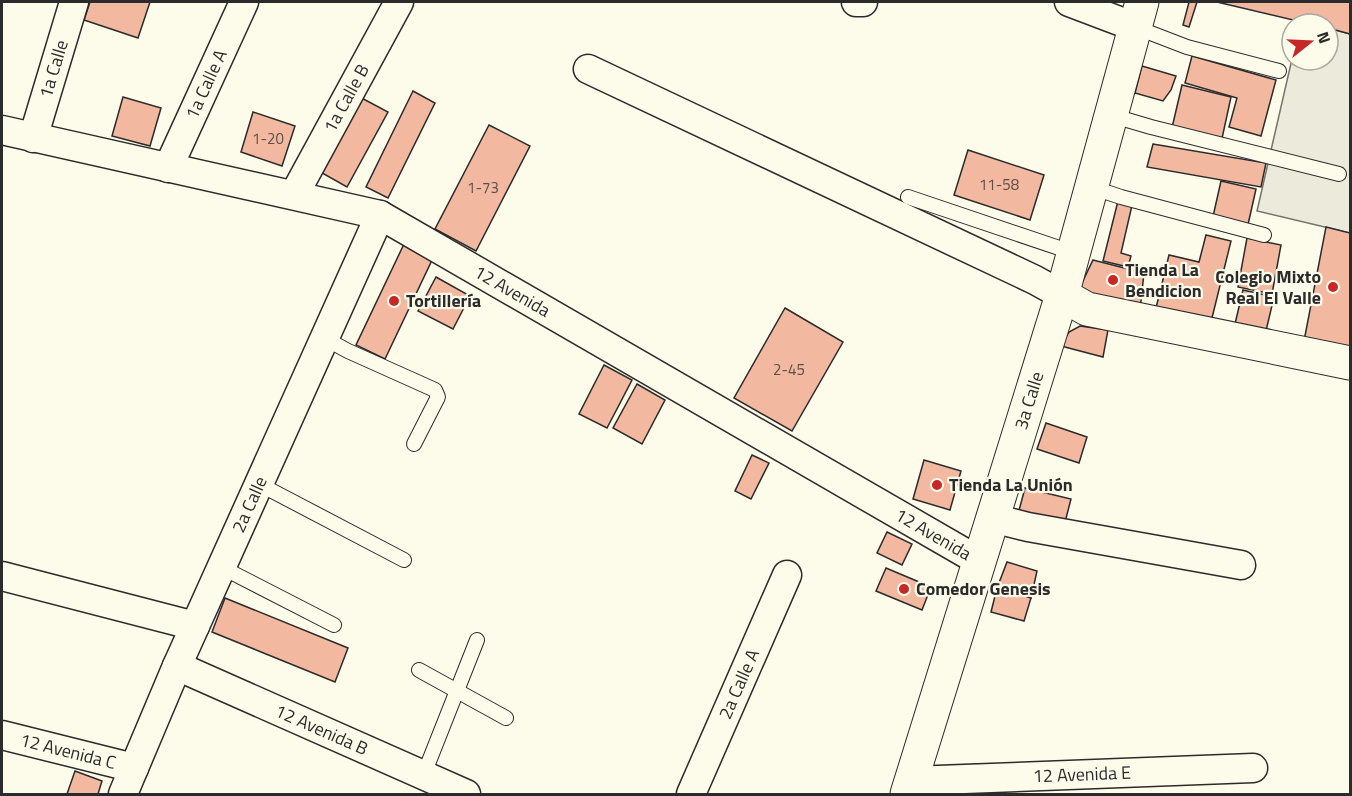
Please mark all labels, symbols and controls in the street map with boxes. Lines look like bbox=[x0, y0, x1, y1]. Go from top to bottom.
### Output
north arrow bbox=[1280, 12, 1340, 72]
text: N bbox=[1311, 28, 1337, 46]
street label: 1a Calle bbox=[32, 37, 75, 101]
street label: 1a Calle A bbox=[178, 45, 234, 123]
street label: 1a Calle B bbox=[316, 59, 376, 137]
house number: 1-20 bbox=[252, 127, 284, 150]
house number: 11-58 bbox=[979, 173, 1019, 196]
house number: 1-73 bbox=[467, 176, 499, 199]
place label: Tienda La Bendicion bbox=[1125, 256, 1202, 304]
street label: 12 Avenida bbox=[469, 258, 556, 324]
place label: Colegio Mixto Real El Valle bbox=[1215, 263, 1321, 311]
marker: Tienda La Bendicion bbox=[1106, 273, 1120, 287]
marker: Colegio Mixto Real El Valle bbox=[1326, 280, 1340, 294]
place label: Tortillería bbox=[406, 287, 481, 314]
marker: Tortillería bbox=[387, 294, 401, 308]
house number: 2-45 bbox=[773, 358, 805, 381]
street label: 3a Calle bbox=[1007, 368, 1050, 433]
place label: Tienda La Unión bbox=[949, 471, 1073, 498]
street label: 2a Calle bbox=[225, 472, 274, 537]
marker: Tienda La Unión bbox=[930, 478, 944, 492]
street label: 12 Avenida bbox=[890, 501, 976, 567]
place label: Comedor Genesis bbox=[916, 575, 1051, 602]
marker: Comedor Genesis bbox=[897, 582, 911, 596]
street label: 2a Calle A bbox=[711, 644, 766, 723]
street label: 12 Avenida B bbox=[271, 697, 373, 762]
street label: 12 Avenida C bbox=[17, 726, 119, 776]
street label: 12 Avenida E bbox=[1032, 759, 1132, 789]

